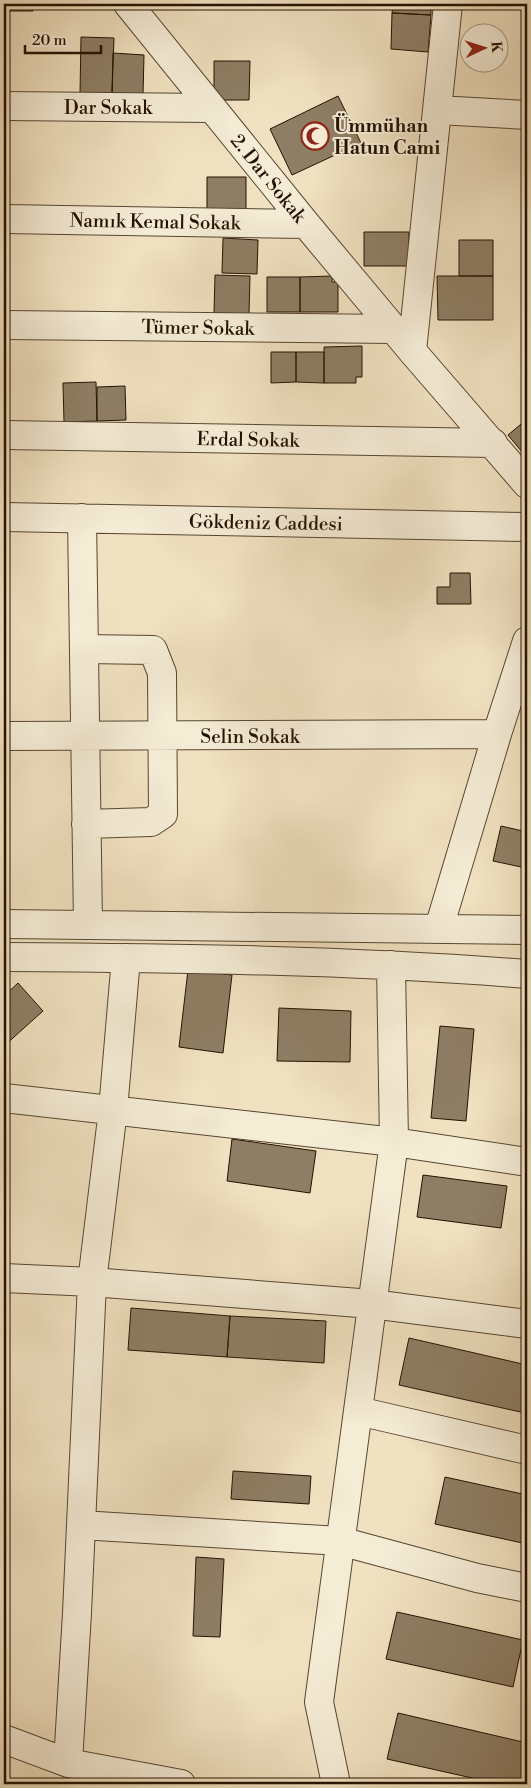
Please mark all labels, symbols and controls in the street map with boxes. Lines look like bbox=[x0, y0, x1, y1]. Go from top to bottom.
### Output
scale bar bbox=[25, 22, 101, 54]
north arrow bbox=[458, 22, 508, 72]
text: 20 m bbox=[32, 31, 67, 50]
text: K bbox=[487, 41, 505, 54]
street label: Dar Sokak bbox=[64, 96, 153, 120]
place label: Ümmühan Hatun Cami bbox=[334, 113, 440, 160]
mosque icon: Ümmühan Hatun Cami bbox=[300, 121, 330, 151]
street label: 2. Dar Sokak bbox=[225, 129, 312, 229]
street label: Namık Kemal Sokak bbox=[69, 209, 242, 236]
street label: Tümer Sokak bbox=[141, 315, 256, 341]
street label: Erdal Sokak bbox=[196, 427, 301, 453]
street label: Gökdeniz Caddesi bbox=[189, 510, 343, 536]
street label: Selin Sokak bbox=[200, 725, 301, 749]

